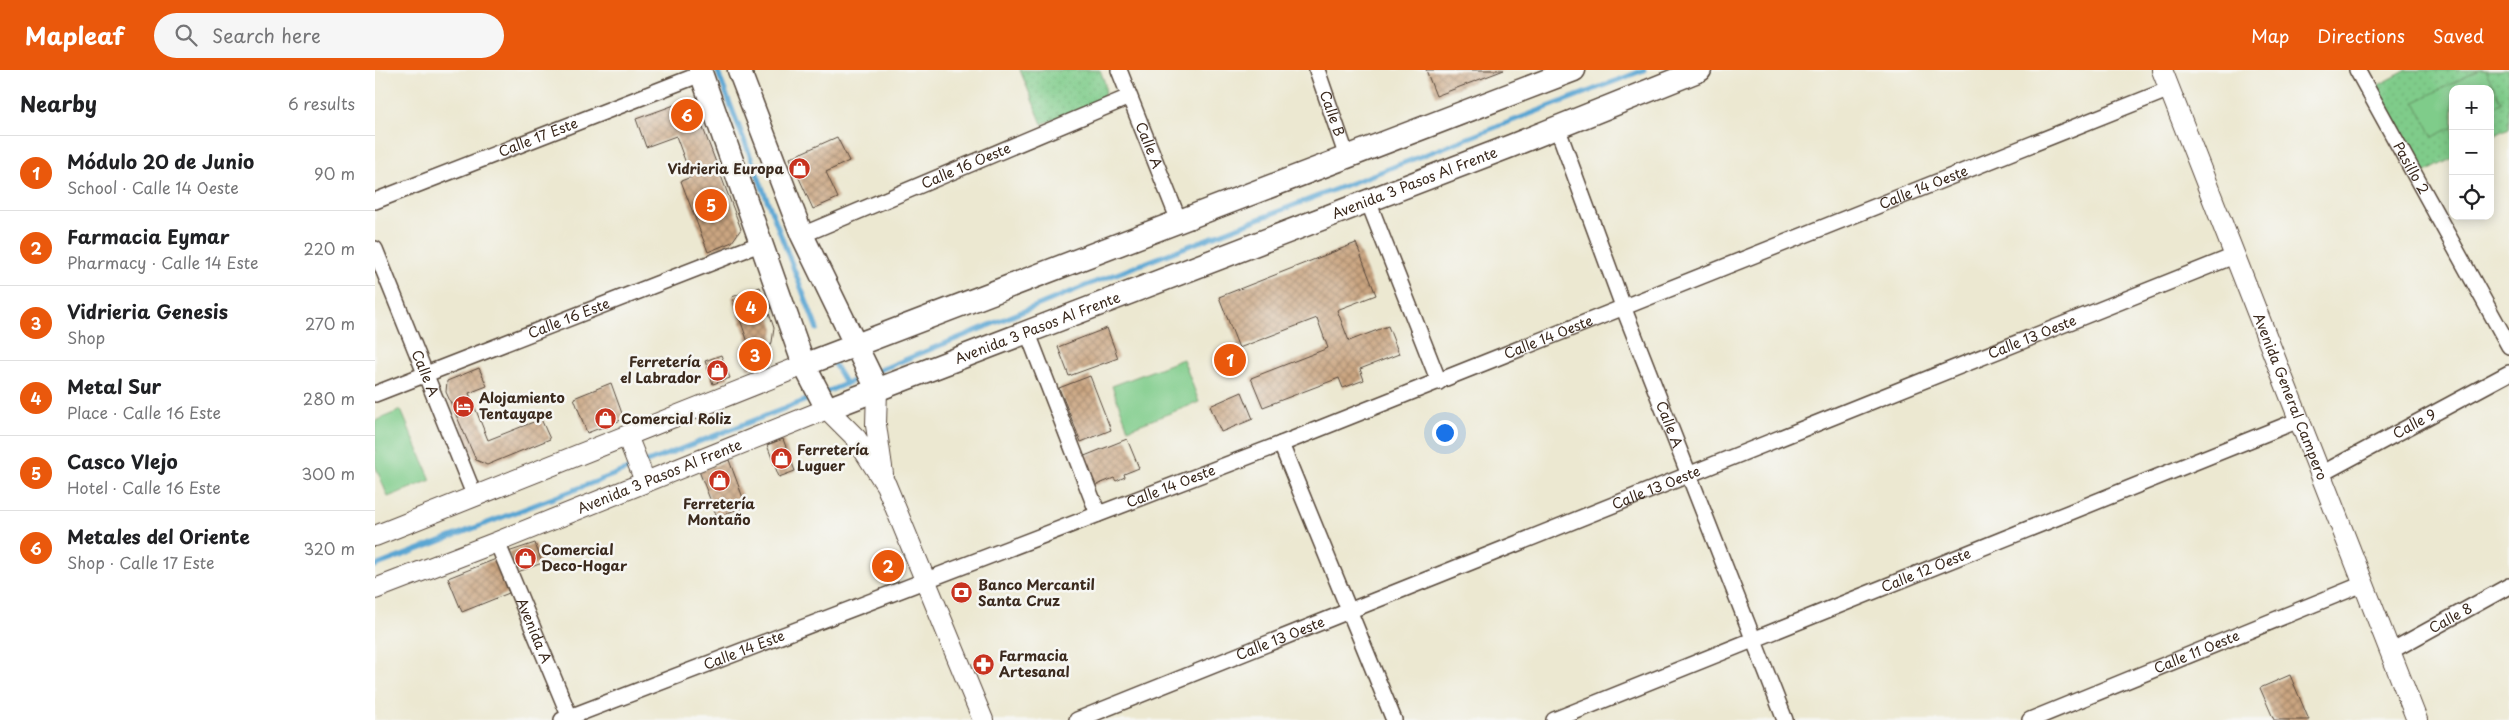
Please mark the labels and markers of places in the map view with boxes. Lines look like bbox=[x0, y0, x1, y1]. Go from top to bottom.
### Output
pin: 6 bbox=[671, 96, 703, 134]
shop icon: Vidrieria Europa bbox=[788, 157, 812, 181]
place label: Vidrieria Europa bbox=[668, 158, 784, 179]
pin: 5 bbox=[695, 186, 727, 224]
pin: 4 bbox=[735, 288, 767, 326]
pin: 3 bbox=[739, 336, 771, 374]
pin: 1 bbox=[1214, 341, 1246, 379]
place label: Ferretería el Labrador bbox=[620, 351, 702, 388]
shop icon: Ferretería el Labrador bbox=[705, 358, 729, 382]
place label: Alojamiento Tentayape bbox=[479, 387, 565, 424]
hotel icon: Alojamiento Tentayape bbox=[451, 394, 475, 418]
shop icon: Comercial Roliz bbox=[593, 407, 617, 431]
place label: Comercial Roliz bbox=[621, 408, 732, 429]
place label: Ferretería Luguer bbox=[797, 439, 869, 476]
shop icon: Ferretería Luguer bbox=[769, 446, 793, 470]
shop icon: Ferretería Montaño bbox=[707, 469, 731, 493]
place label: Ferretería Montaño bbox=[683, 493, 755, 530]
place label: Comercial Deco-Hogar bbox=[541, 539, 628, 576]
shop icon: Comercial Deco-Hogar bbox=[513, 546, 537, 570]
pin: 2 bbox=[872, 547, 904, 585]
place label: Banco Mercantil Santa Cruz bbox=[978, 574, 1095, 611]
bank icon: Banco Mercantil Santa Cruz bbox=[950, 581, 974, 605]
place label: Farmacia Artesanal bbox=[999, 645, 1070, 682]
pharmacy icon: Farmacia Artesanal bbox=[971, 652, 995, 676]

